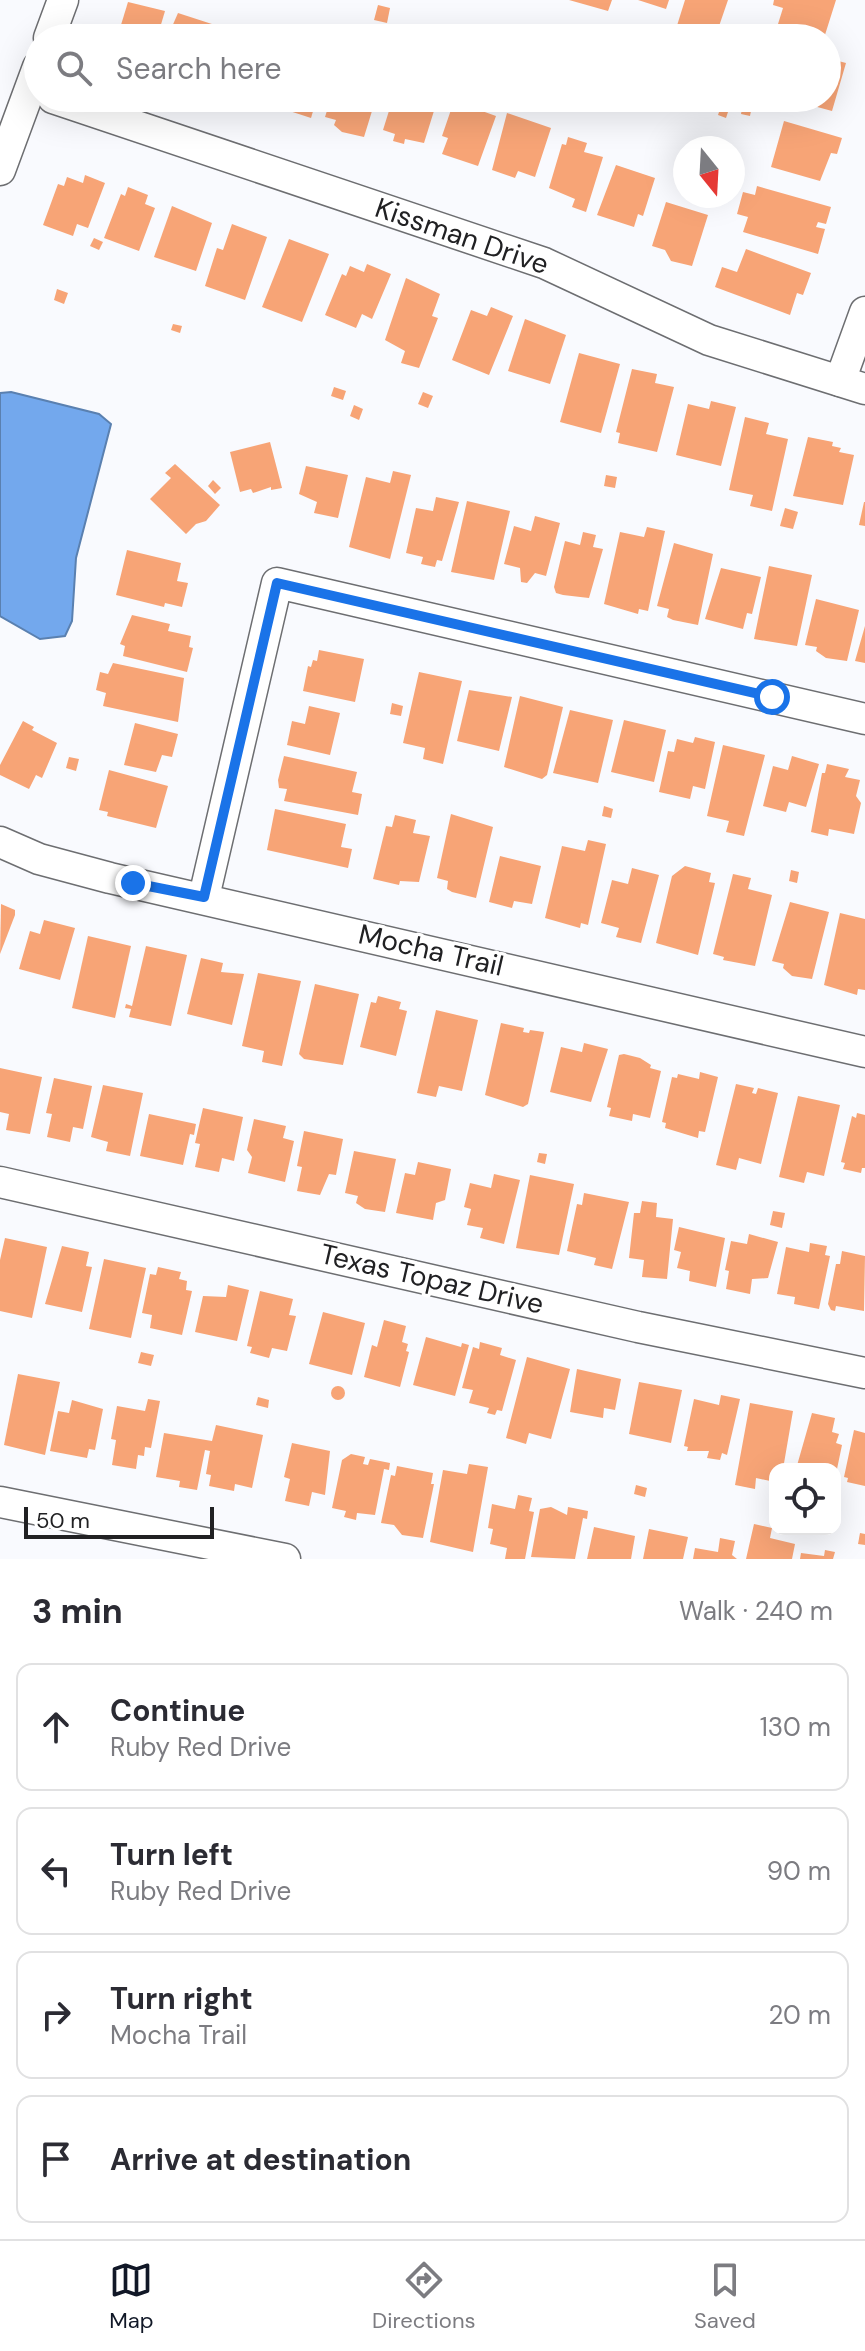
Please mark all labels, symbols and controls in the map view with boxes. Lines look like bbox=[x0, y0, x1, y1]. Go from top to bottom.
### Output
search box bbox=[24, 24, 841, 112]
icon: search bbox=[52, 46, 96, 90]
text: Search here bbox=[116, 49, 282, 88]
north arrow bbox=[673, 136, 745, 208]
street label: Kissman Drive bbox=[370, 189, 554, 283]
route start bbox=[754, 679, 790, 715]
route end bbox=[115, 865, 151, 901]
street label: Mocha Trail bbox=[355, 915, 507, 985]
street label: Texas Topaz Drive bbox=[317, 1235, 547, 1323]
map controls bbox=[769, 1463, 841, 1535]
button: locate bbox=[769, 1463, 841, 1535]
scale bar bbox=[24, 1503, 214, 1539]
text: 50 m bbox=[36, 1506, 90, 1535]
text: 3 min bbox=[32, 1589, 123, 1634]
text: Walk · 240 m bbox=[679, 1594, 833, 1628]
text: Continue bbox=[110, 1691, 245, 1730]
icon: ahead bbox=[34, 1705, 78, 1749]
text: 130 m bbox=[760, 1710, 831, 1744]
text: Ruby Red Drive bbox=[110, 1730, 291, 1764]
text: Turn left bbox=[110, 1835, 233, 1874]
icon: left bbox=[34, 1849, 78, 1893]
text: 90 m bbox=[767, 1854, 831, 1888]
text: Ruby Red Drive bbox=[110, 1874, 291, 1908]
text: Turn right bbox=[110, 1979, 253, 2018]
icon: right bbox=[34, 1993, 78, 2037]
text: 20 m bbox=[768, 1998, 831, 2032]
text: Mocha Trail bbox=[110, 2018, 247, 2052]
icon: arrive bbox=[34, 2137, 78, 2181]
text: Arrive at destination bbox=[110, 2140, 411, 2179]
tab: Map bbox=[109, 2258, 154, 2335]
tab: Directions bbox=[372, 2258, 476, 2335]
tab: Saved bbox=[694, 2258, 756, 2335]

